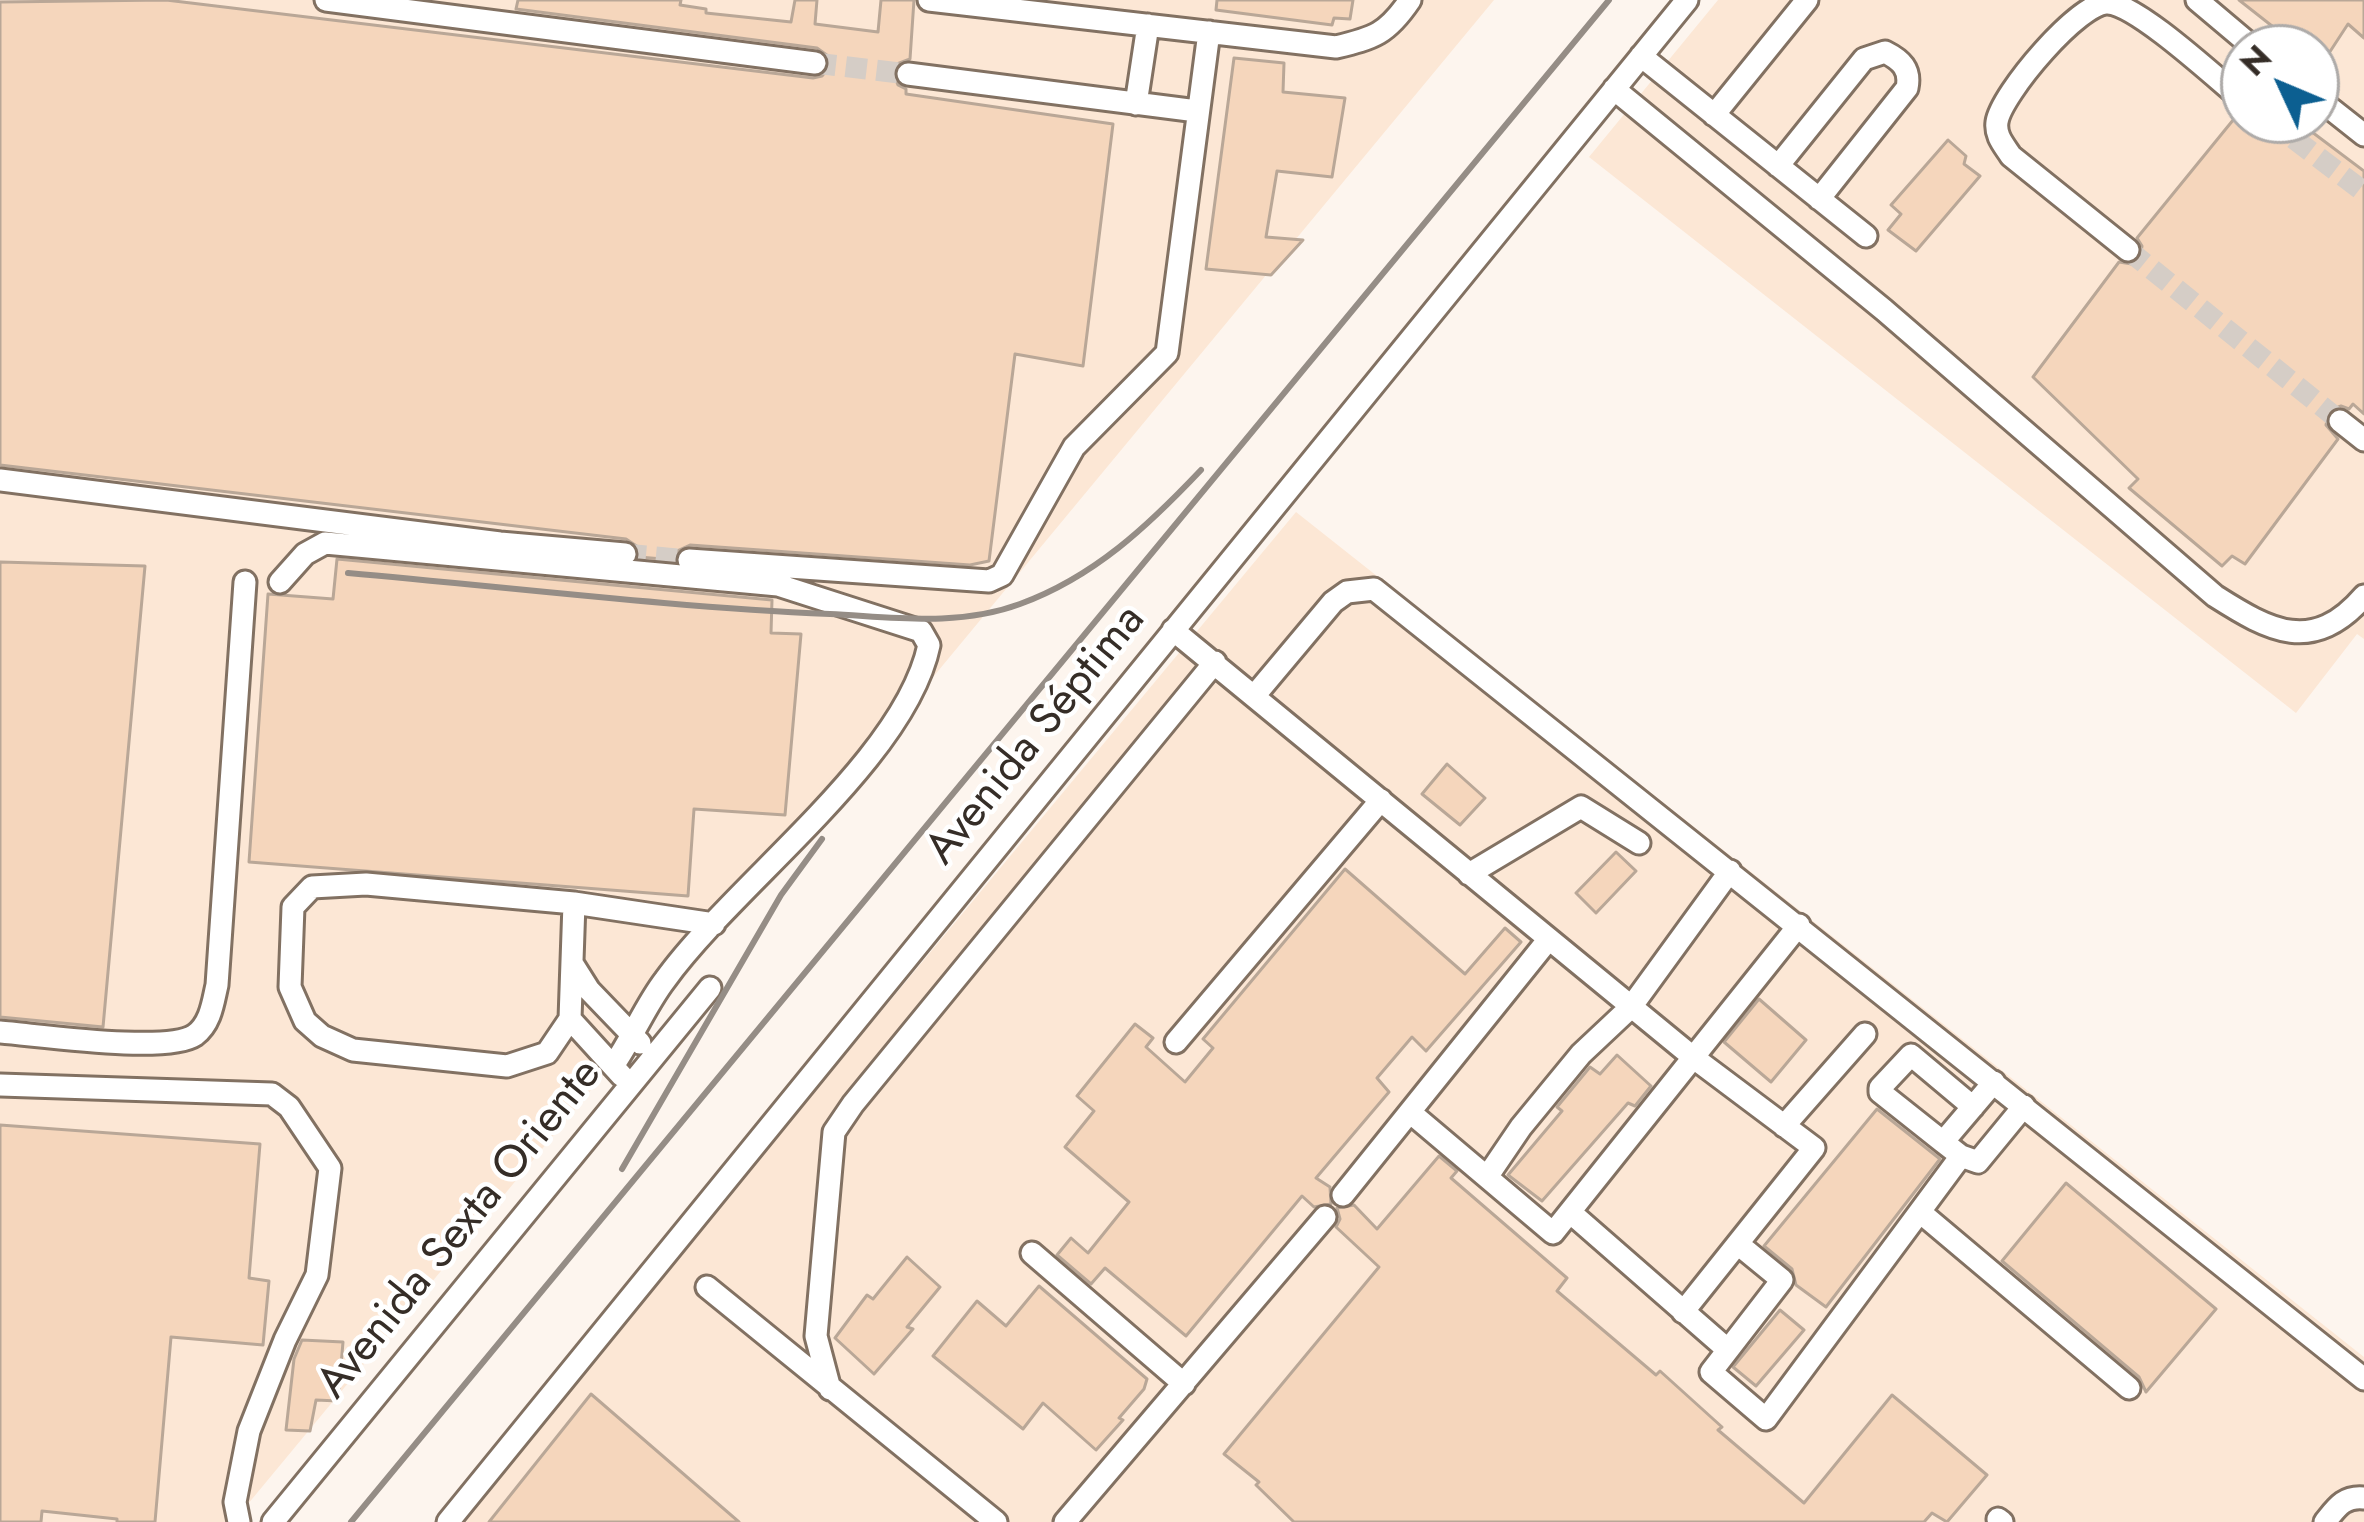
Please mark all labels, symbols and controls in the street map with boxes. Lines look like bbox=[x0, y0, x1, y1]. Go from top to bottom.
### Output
north arrow bbox=[2220, 24, 2340, 144]
text: N bbox=[2230, 35, 2282, 86]
street label: Avenida Séptima bbox=[916, 595, 1158, 877]
street label: Avenida Sexta Oriente bbox=[307, 1049, 615, 1411]

